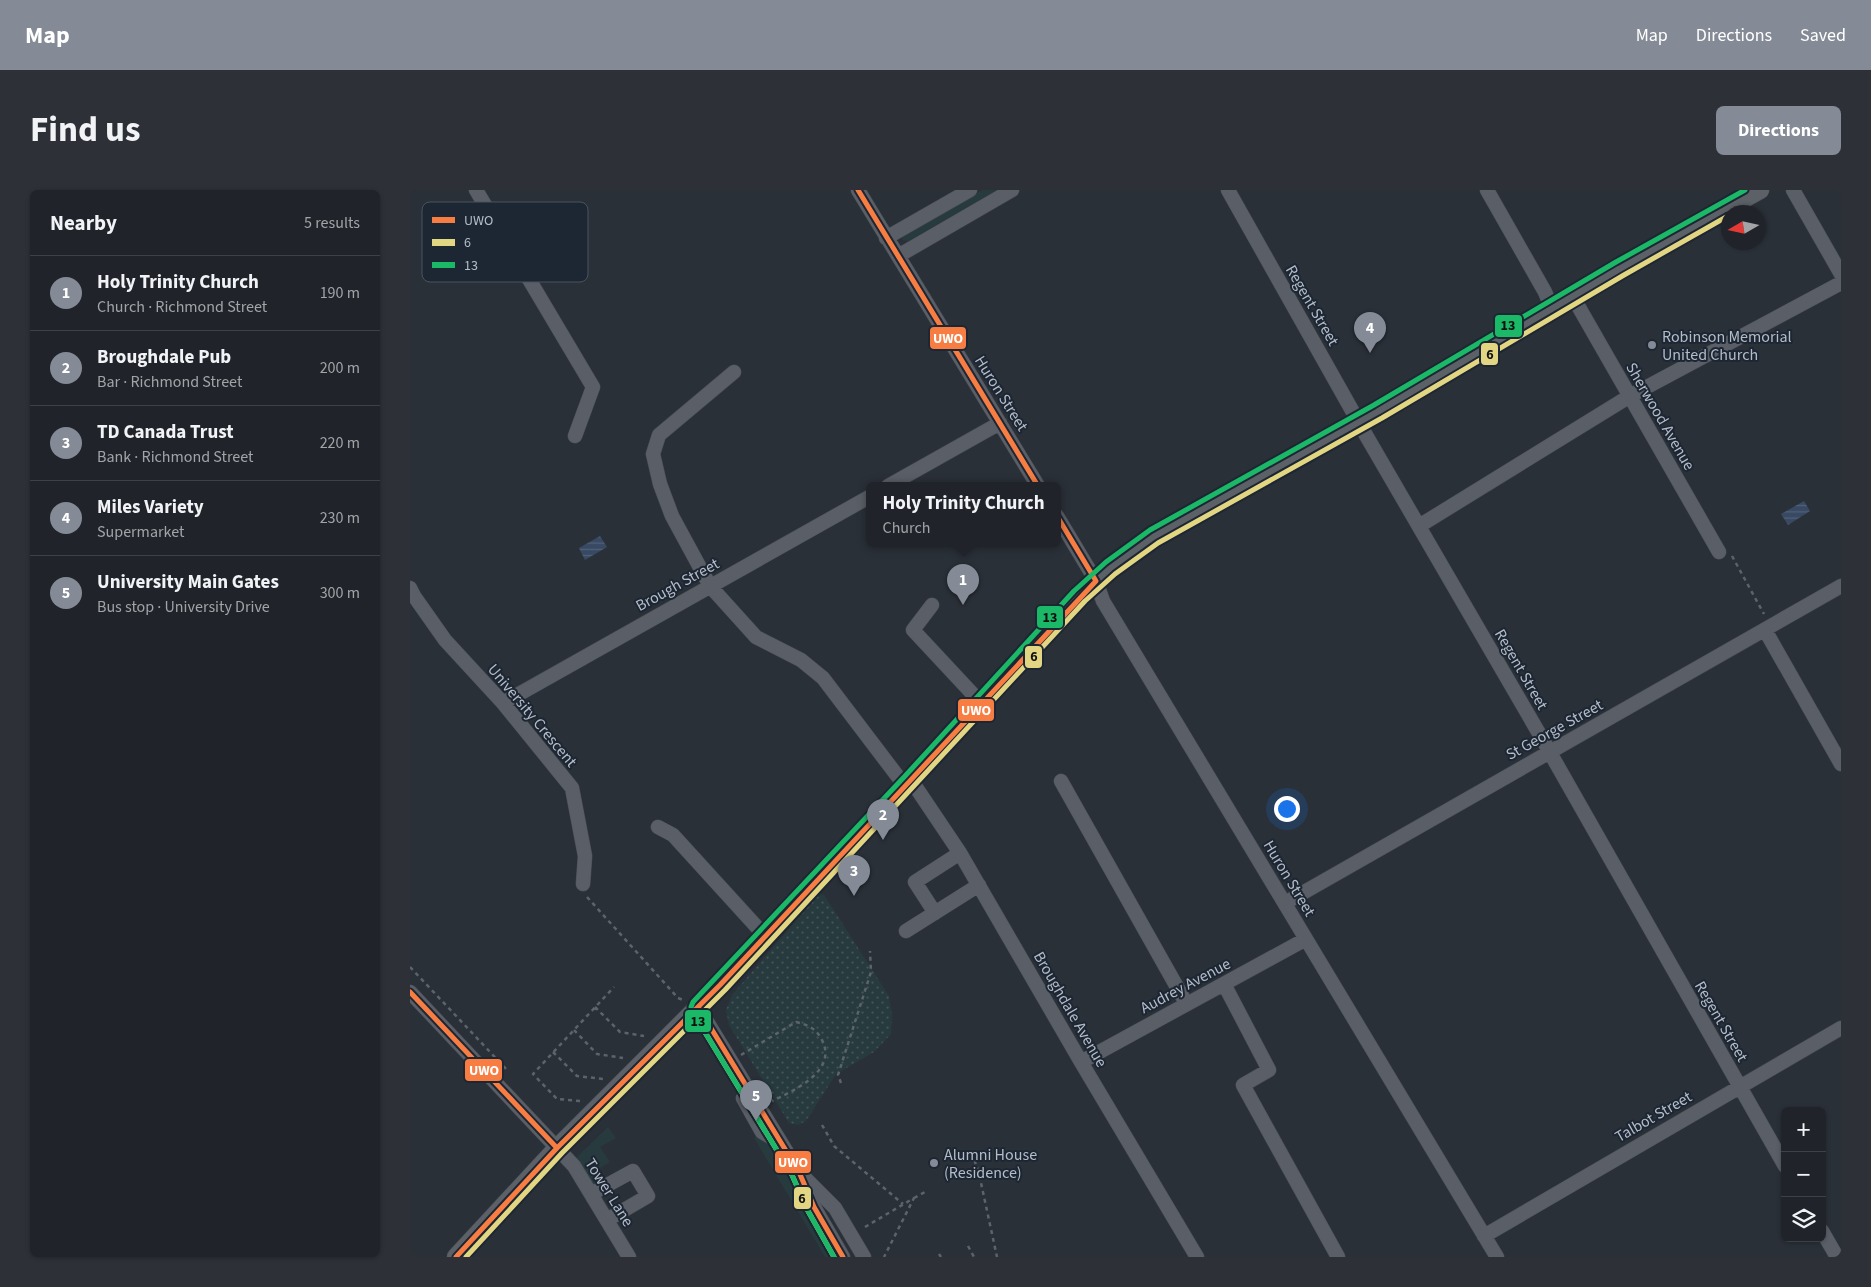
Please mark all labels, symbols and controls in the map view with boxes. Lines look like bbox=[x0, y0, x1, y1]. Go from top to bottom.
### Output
text: Map bbox=[25, 18, 70, 53]
text: Map bbox=[1636, 23, 1668, 48]
text: Directions bbox=[1696, 23, 1772, 48]
text: Saved bbox=[1800, 23, 1846, 48]
text: Find us bbox=[30, 105, 140, 155]
button: Directions bbox=[1716, 106, 1841, 155]
legend bbox=[422, 202, 588, 282]
north arrow bbox=[1721, 205, 1766, 250]
text: Nearby bbox=[50, 208, 117, 238]
text: UWO bbox=[464, 211, 493, 231]
text: 5 results bbox=[304, 212, 360, 234]
text: 6 bbox=[464, 233, 471, 253]
text: 13 bbox=[464, 256, 478, 276]
street label: Regent Street bbox=[1280, 261, 1344, 350]
text: Holy Trinity Church bbox=[97, 269, 259, 296]
text: 1 bbox=[62, 282, 70, 304]
text: 190 m bbox=[320, 282, 360, 304]
text: Church · Richmond Street bbox=[97, 296, 267, 318]
pin: 4 bbox=[1354, 312, 1386, 353]
line badge: 13 bbox=[1494, 314, 1523, 338]
text: 13 bbox=[1501, 316, 1515, 336]
line badge: UWO bbox=[929, 326, 967, 350]
place label: Robinson Memorial United Church bbox=[1662, 326, 1792, 366]
text: UWO bbox=[933, 329, 963, 349]
marker: Robinson Memorial United Church bbox=[1646, 339, 1658, 351]
line badge: 6 bbox=[1480, 342, 1499, 366]
text: Broughdale Pub bbox=[97, 344, 231, 371]
text: 6 bbox=[1486, 345, 1494, 365]
street label: Huron Street bbox=[969, 352, 1033, 436]
text: 2 bbox=[62, 357, 70, 379]
text: 200 m bbox=[320, 357, 360, 379]
street label: Sherwood Avenue bbox=[1620, 359, 1700, 475]
text: Bar · Richmond Street bbox=[97, 371, 242, 393]
text: TD Canada Trust bbox=[97, 419, 234, 446]
text: 3 bbox=[62, 432, 70, 454]
text: 220 m bbox=[320, 432, 360, 454]
text: Bank · Richmond Street bbox=[97, 446, 253, 468]
popup bbox=[866, 482, 1061, 547]
text: Holy Trinity Church bbox=[883, 490, 1044, 517]
text: Miles Variety bbox=[97, 494, 204, 521]
text: 4 bbox=[62, 507, 70, 529]
text: 230 m bbox=[320, 507, 360, 529]
text: Church bbox=[883, 517, 930, 539]
text: Supermarket bbox=[97, 521, 184, 543]
street label: Brough Street bbox=[632, 553, 724, 617]
pin: 1 bbox=[947, 564, 979, 605]
text: University Main Gates bbox=[97, 569, 279, 596]
text: 5 bbox=[62, 582, 70, 604]
text: 300 m bbox=[320, 582, 360, 604]
text: Bus stop · University Drive bbox=[97, 596, 270, 618]
line badge: 13 bbox=[1036, 605, 1064, 629]
text: 13 bbox=[1043, 608, 1057, 628]
street label: Regent Street bbox=[1489, 625, 1553, 714]
line badge: 6 bbox=[1024, 645, 1043, 669]
text: 6 bbox=[1030, 647, 1038, 667]
street label: University Crescent bbox=[482, 659, 582, 772]
street label: St George Street bbox=[1502, 694, 1607, 766]
line badge: UWO bbox=[957, 698, 995, 722]
text: UWO bbox=[961, 701, 991, 721]
your location bbox=[1274, 796, 1300, 822]
pin: 2 bbox=[867, 799, 899, 840]
street label: Huron Street bbox=[1258, 836, 1321, 921]
pin: 3 bbox=[838, 855, 870, 896]
street label: Broughdale Avenue bbox=[1028, 948, 1112, 1072]
street label: Audrey Avenue bbox=[1136, 953, 1235, 1019]
street label: Regent Street bbox=[1689, 977, 1753, 1066]
line badge: 13 bbox=[684, 1009, 712, 1033]
text: 13 bbox=[691, 1012, 705, 1032]
line badge: UWO bbox=[464, 1058, 503, 1082]
text: UWO bbox=[469, 1061, 499, 1081]
pin: 5 bbox=[740, 1080, 772, 1121]
street label: Talbot Street bbox=[1611, 1086, 1697, 1148]
map controls bbox=[1781, 1107, 1826, 1242]
button: + bbox=[1781, 1107, 1826, 1152]
place label: Alumni House (Residence) bbox=[944, 1144, 1037, 1184]
line badge: UWO bbox=[774, 1150, 812, 1174]
button: − bbox=[1781, 1152, 1826, 1197]
text: UWO bbox=[778, 1153, 808, 1173]
street label: Tower Lane bbox=[579, 1154, 639, 1231]
marker: Alumni House (Residence) bbox=[928, 1157, 940, 1169]
line badge: 6 bbox=[793, 1186, 812, 1210]
text: 6 bbox=[798, 1189, 806, 1209]
button: layers bbox=[1781, 1197, 1826, 1242]

